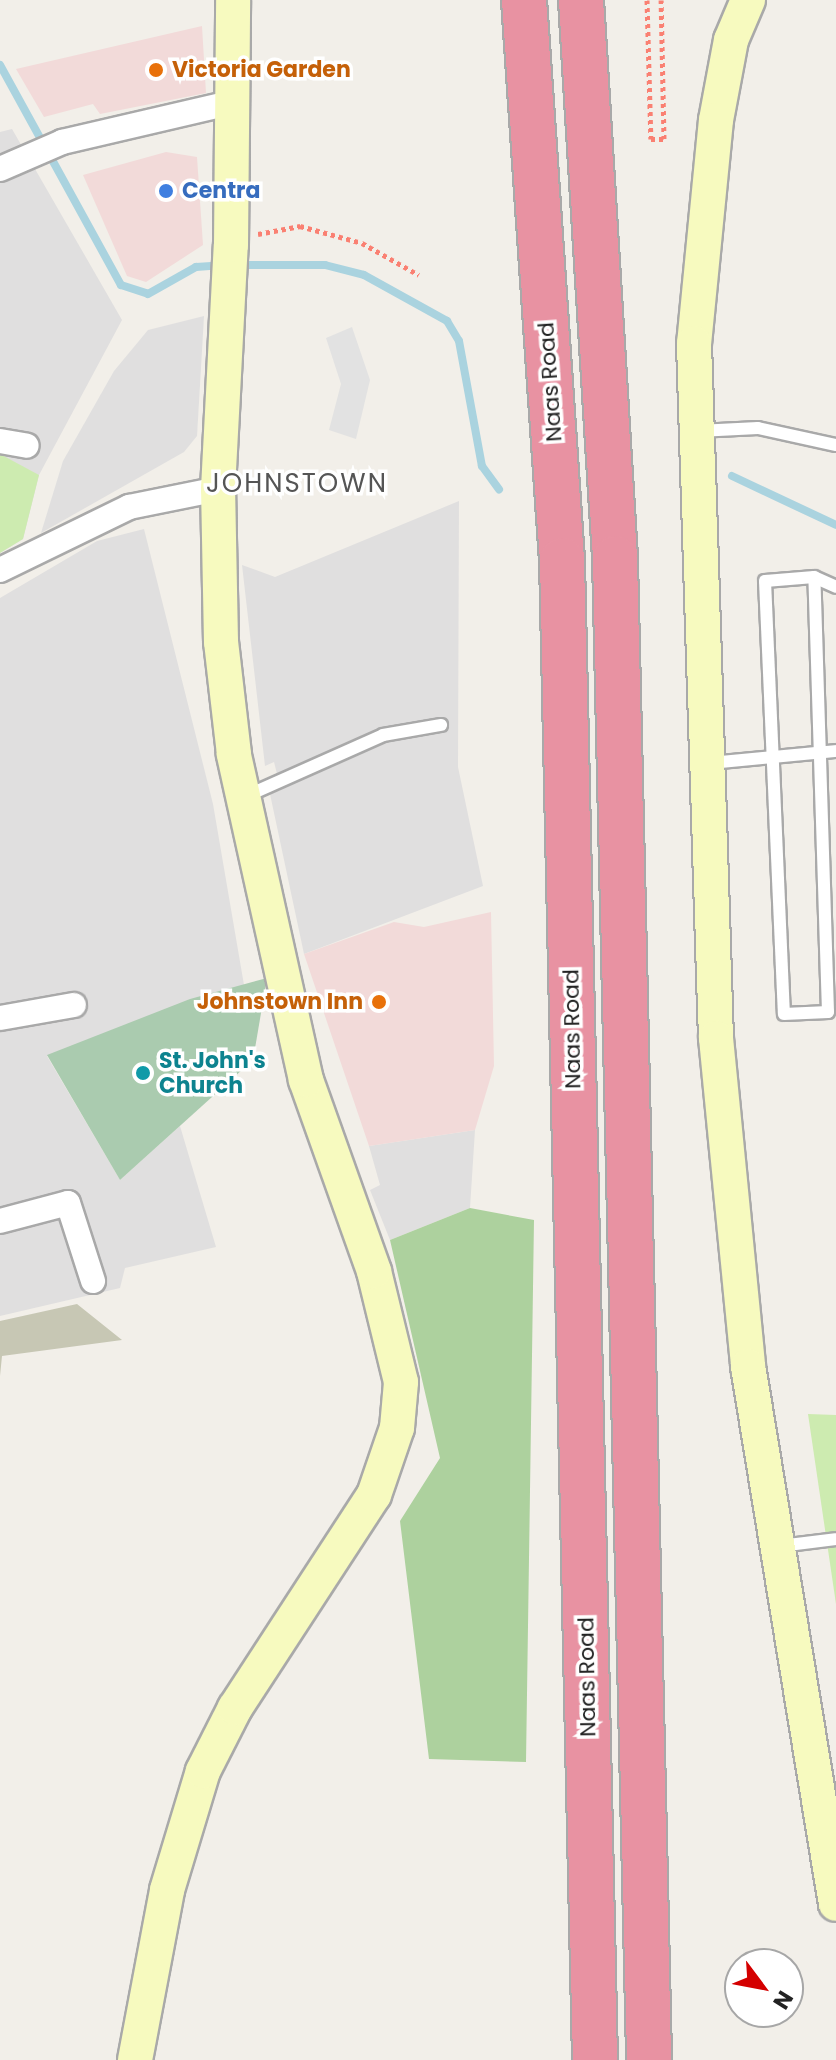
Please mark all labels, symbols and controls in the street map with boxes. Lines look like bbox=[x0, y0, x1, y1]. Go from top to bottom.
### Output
place label: Victoria Garden bbox=[172, 57, 351, 83]
marker: Victoria Garden bbox=[147, 61, 165, 79]
place label: Centra bbox=[182, 178, 260, 204]
marker: Centra bbox=[157, 182, 175, 200]
street label: Naas Road bbox=[533, 321, 567, 443]
district label: JOHNSTOWN bbox=[206, 468, 388, 500]
street label: Naas Road bbox=[558, 969, 586, 1089]
place label: Johnstown Inn bbox=[197, 989, 363, 1015]
marker: Johnstown Inn bbox=[370, 993, 388, 1011]
place label: St. John's Church bbox=[159, 1047, 266, 1098]
marker: St. John's Church bbox=[134, 1064, 152, 1082]
street label: Naas Road bbox=[573, 1617, 601, 1737]
north arrow bbox=[724, 1948, 804, 2028]
text: N bbox=[766, 1985, 801, 2015]

